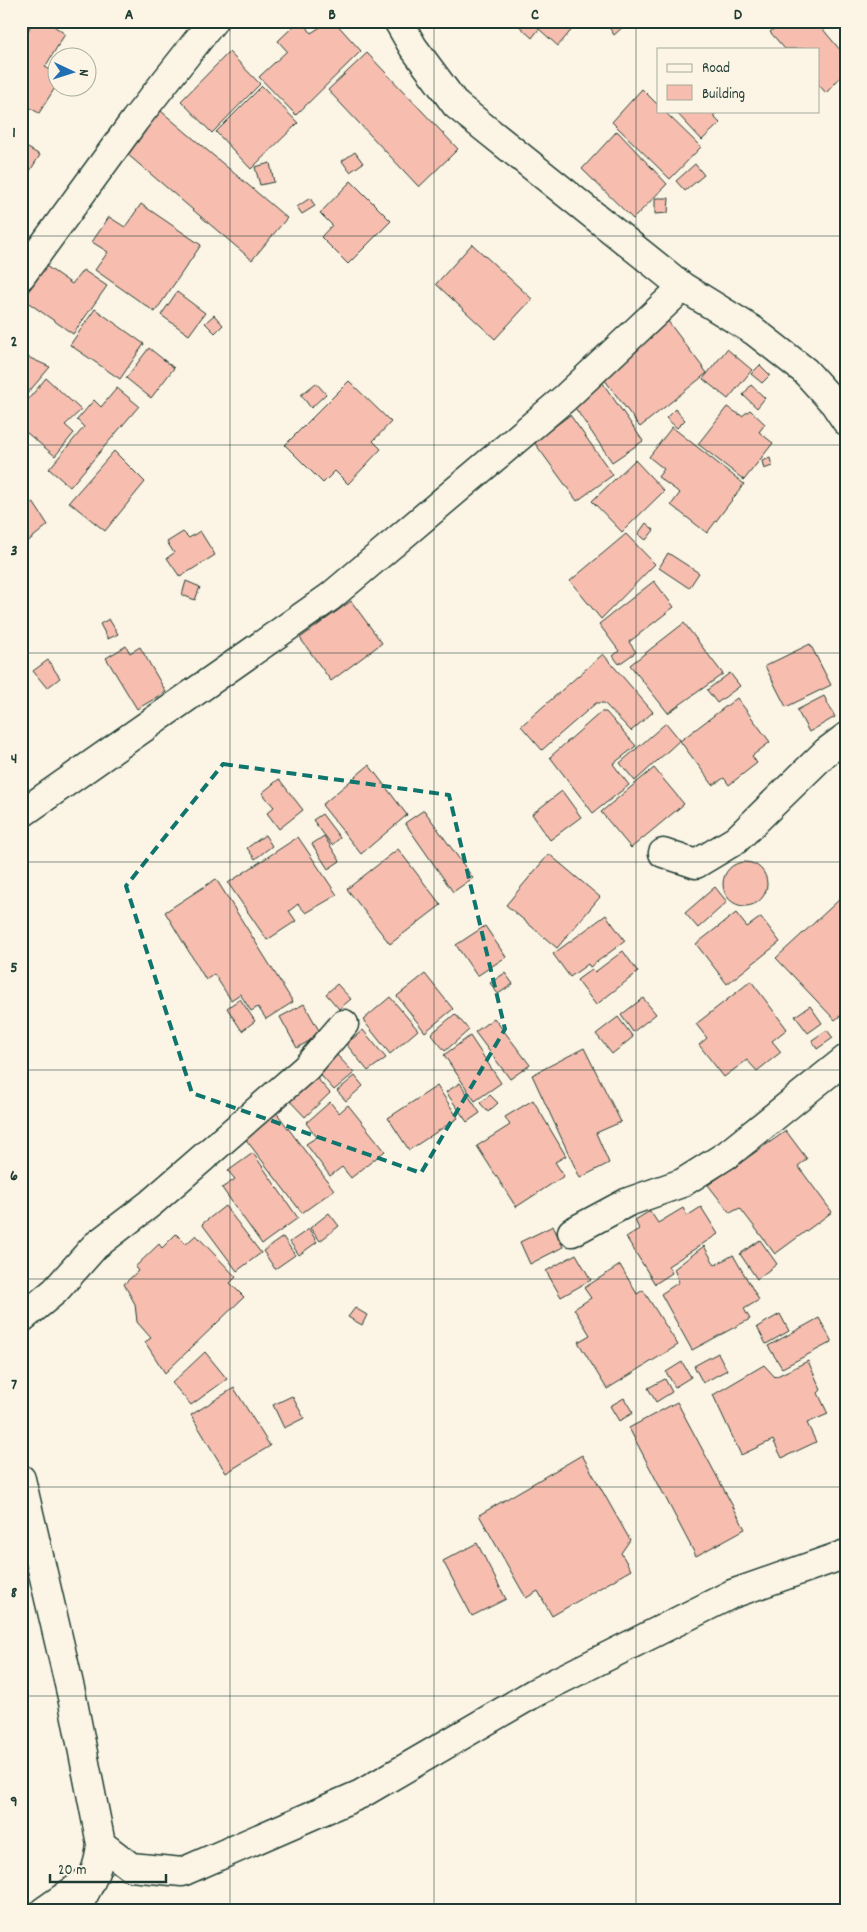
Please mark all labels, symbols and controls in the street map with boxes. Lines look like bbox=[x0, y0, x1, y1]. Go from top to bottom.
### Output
text: A bbox=[125, 4, 134, 27]
text: B bbox=[328, 4, 336, 27]
text: C bbox=[531, 4, 539, 27]
text: D bbox=[734, 4, 743, 27]
north arrow bbox=[48, 48, 98, 98]
legend bbox=[657, 48, 820, 112]
text: Road bbox=[702, 58, 730, 80]
text: N bbox=[73, 69, 93, 77]
text: Building bbox=[702, 84, 745, 106]
text: 1 bbox=[12, 122, 16, 145]
text: 2 bbox=[11, 331, 18, 354]
text: 3 bbox=[10, 540, 18, 563]
text: 4 bbox=[11, 748, 17, 771]
text: 5 bbox=[10, 957, 18, 980]
text: 6 bbox=[10, 1165, 18, 1188]
text: 7 bbox=[11, 1374, 17, 1397]
text: 8 bbox=[11, 1582, 18, 1605]
text: 9 bbox=[10, 1791, 18, 1814]
scale bar bbox=[50, 1852, 166, 1884]
text: 20 m bbox=[58, 1860, 86, 1882]

